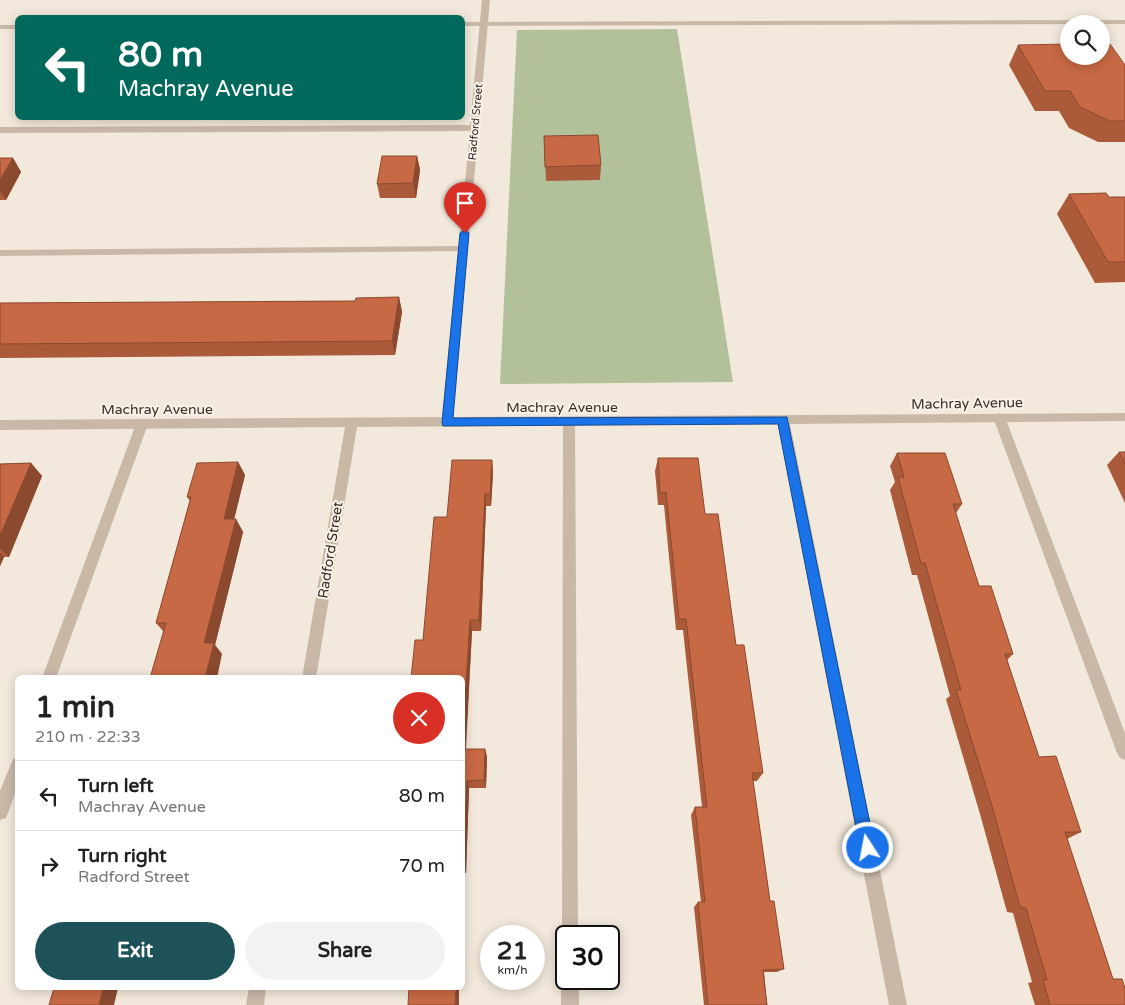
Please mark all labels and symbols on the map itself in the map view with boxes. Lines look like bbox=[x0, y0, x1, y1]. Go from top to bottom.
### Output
street label: Radford Street bbox=[466, 83, 485, 161]
pin bbox=[444, 182, 486, 233]
street label: Machray Avenue bbox=[911, 394, 1023, 413]
street label: Machray Avenue bbox=[506, 399, 618, 416]
street label: Machray Avenue bbox=[101, 401, 213, 418]
street label: Radford Street bbox=[314, 500, 347, 600]
position arrow bbox=[841, 821, 893, 873]
speed limit sign: 30 bbox=[555, 925, 620, 990]

